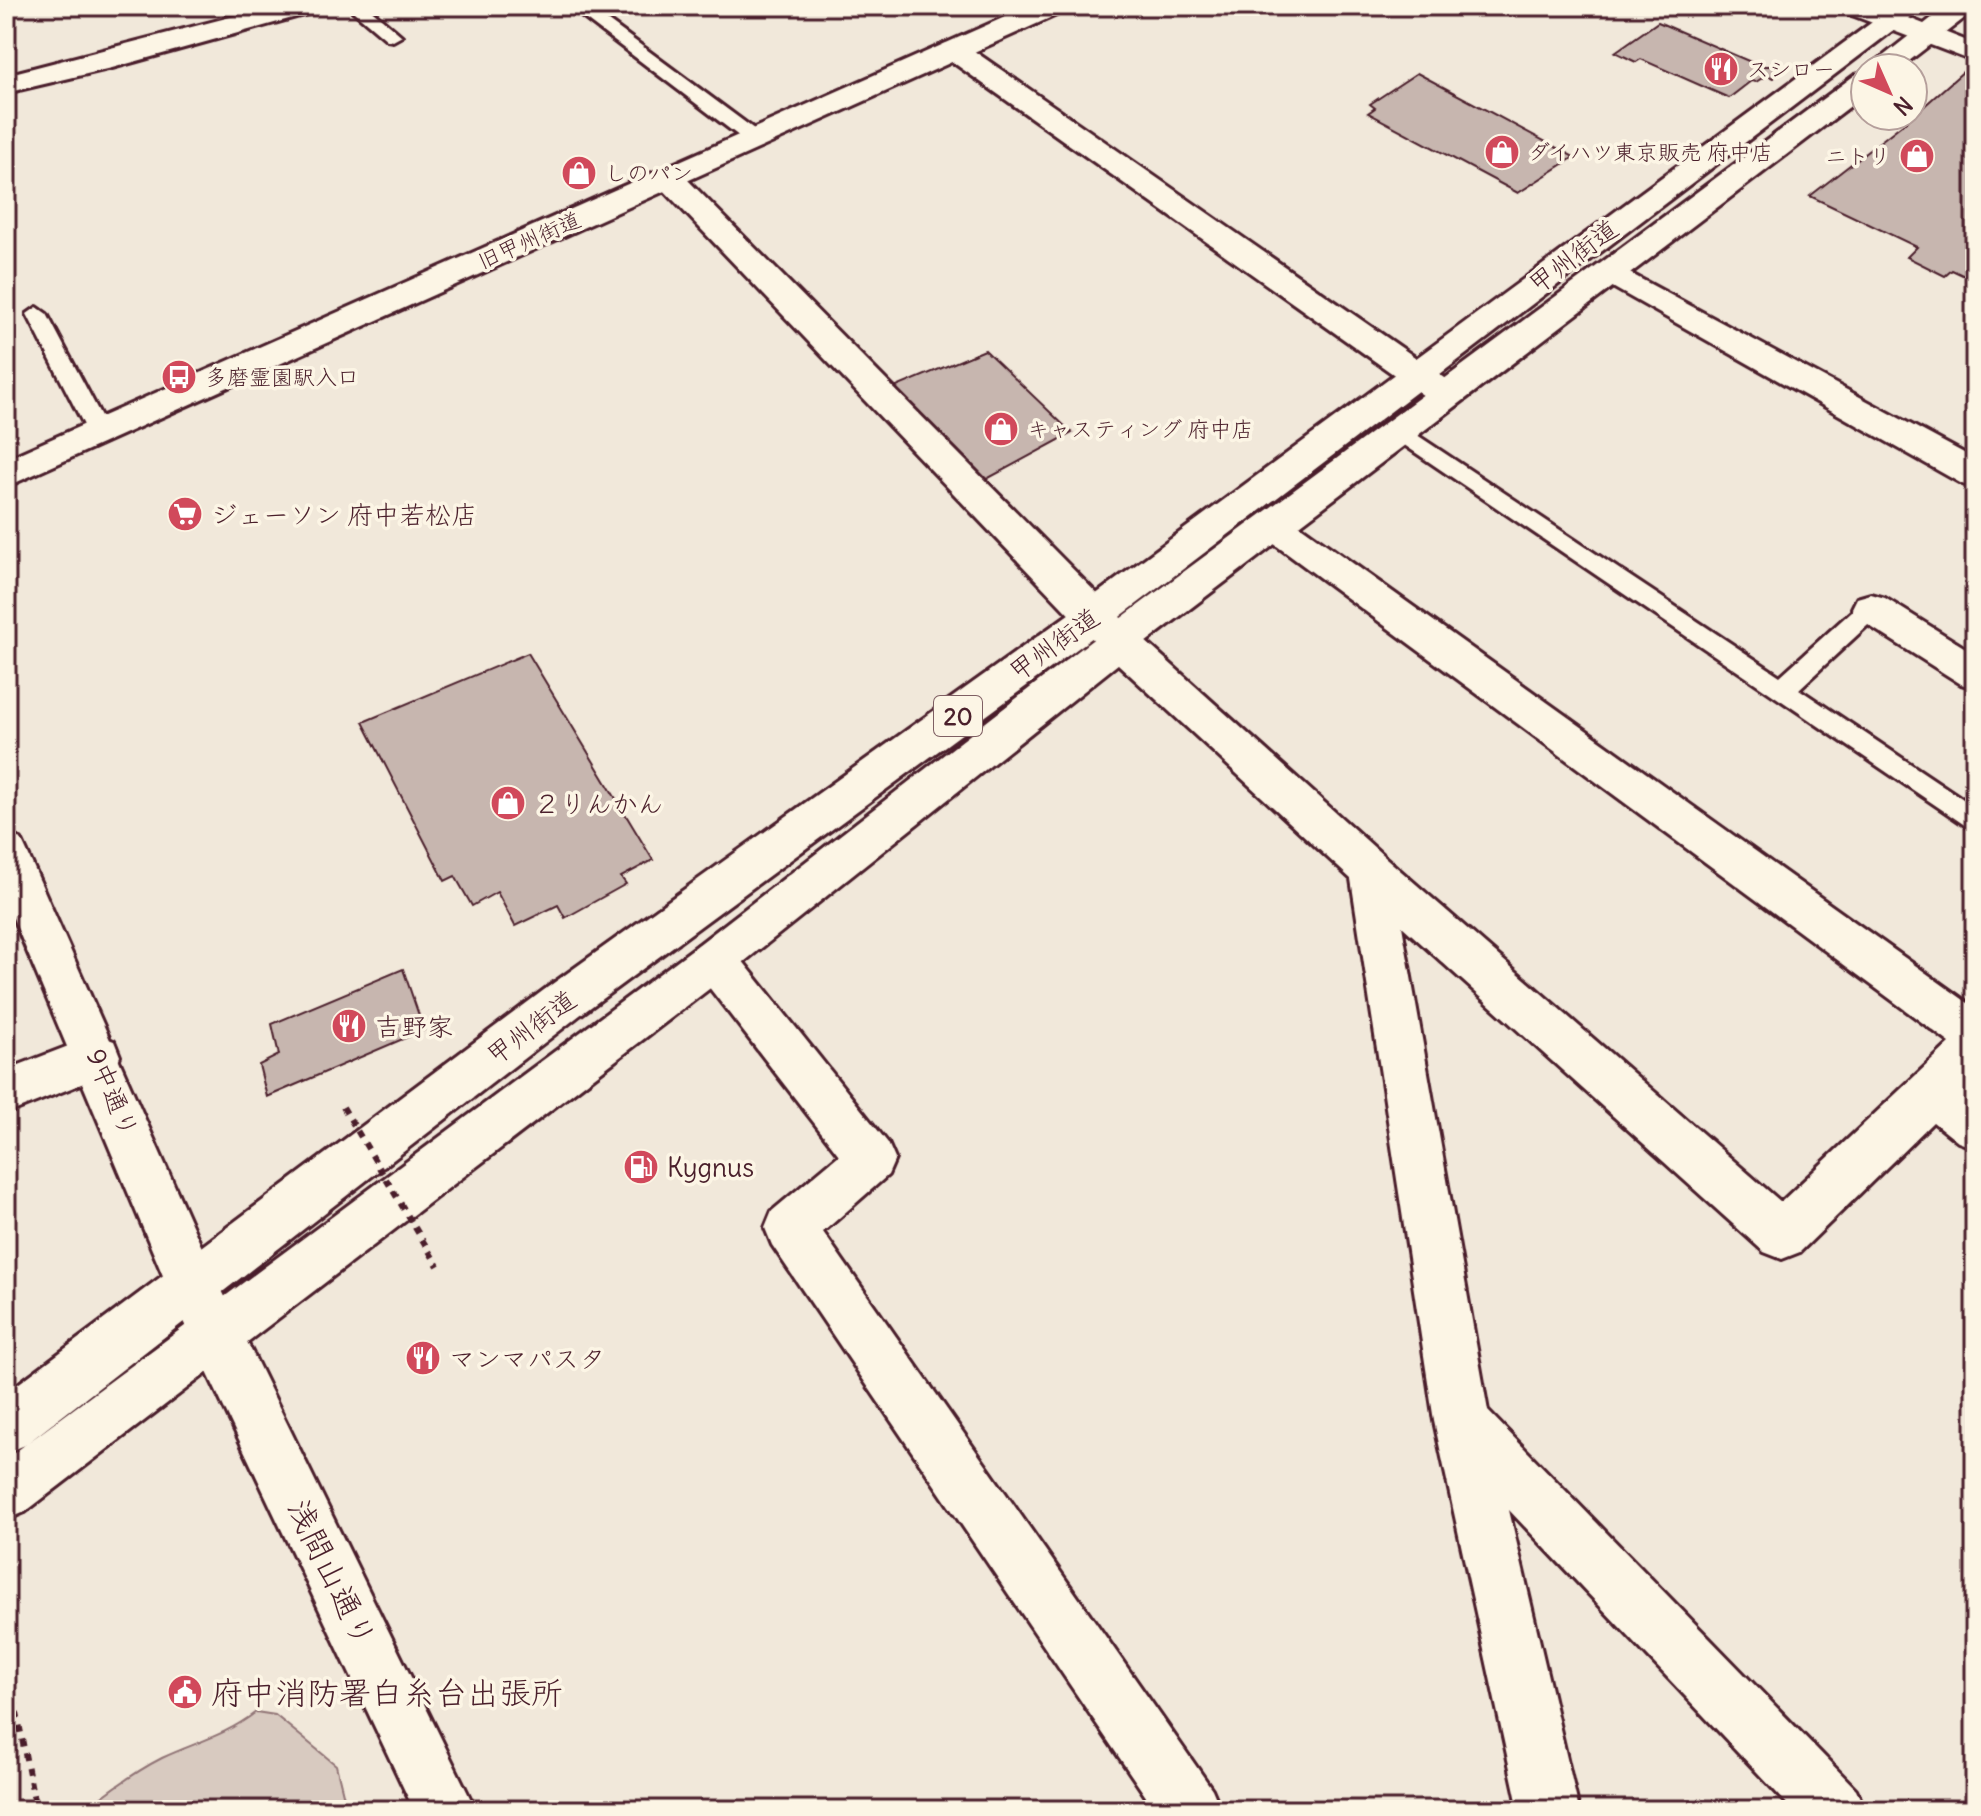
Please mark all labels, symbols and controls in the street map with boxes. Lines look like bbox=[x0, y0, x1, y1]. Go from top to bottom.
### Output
restaurant icon: スシロー bbox=[1702, 50, 1740, 88]
north arrow bbox=[1849, 52, 1929, 132]
place label: スシロー bbox=[1747, 55, 1835, 83]
text: N bbox=[1888, 91, 1918, 121]
shop icon: ダイハツ東京販売 府中店 bbox=[1483, 133, 1521, 171]
shop icon: ニトリ bbox=[1898, 137, 1936, 175]
place label: ダイハツ東京販売 府中店 bbox=[1528, 138, 1773, 166]
place label: ニトリ bbox=[1825, 142, 1891, 170]
shop icon: しのパン bbox=[560, 154, 598, 192]
place label: しのパン bbox=[605, 159, 693, 187]
street label: 旧甲州街道 bbox=[473, 205, 585, 275]
street label: 甲州街道 bbox=[1522, 212, 1624, 300]
bus stop icon: 多磨霊園駅入口 bbox=[160, 358, 198, 396]
place label: 多磨霊園駅入口 bbox=[205, 363, 359, 391]
shop icon: キャスティング 府中店 bbox=[982, 410, 1020, 448]
place label: キャスティング 府中店 bbox=[1027, 415, 1254, 443]
supermarket icon: ジェーソン 府中若松店 bbox=[166, 495, 204, 533]
place label: ジェーソン 府中若松店 bbox=[211, 498, 477, 531]
street label: 甲州街道 bbox=[1002, 600, 1106, 688]
road number: 20 bbox=[934, 696, 982, 736]
shop icon: ２りんかん bbox=[489, 784, 527, 822]
place label: ２りんかん bbox=[534, 787, 663, 820]
street label: 甲州街道 bbox=[480, 983, 582, 1071]
restaurant icon: 吉野家 bbox=[330, 1007, 368, 1045]
place label: 吉野家 bbox=[375, 1010, 453, 1043]
street label: 9中通り bbox=[80, 1044, 146, 1142]
fuel station icon: Kygnus bbox=[622, 1148, 660, 1186]
place label: Kygnus bbox=[667, 1151, 754, 1184]
restaurant icon: マンマパスタ bbox=[404, 1339, 442, 1377]
place label: マンマパスタ bbox=[449, 1342, 606, 1375]
street label: 浅間山通り bbox=[279, 1492, 385, 1654]
place label: 府中消防署白糸台出張所 bbox=[211, 1672, 563, 1713]
public building icon: 府中消防署白糸台出張所 bbox=[166, 1673, 204, 1711]

